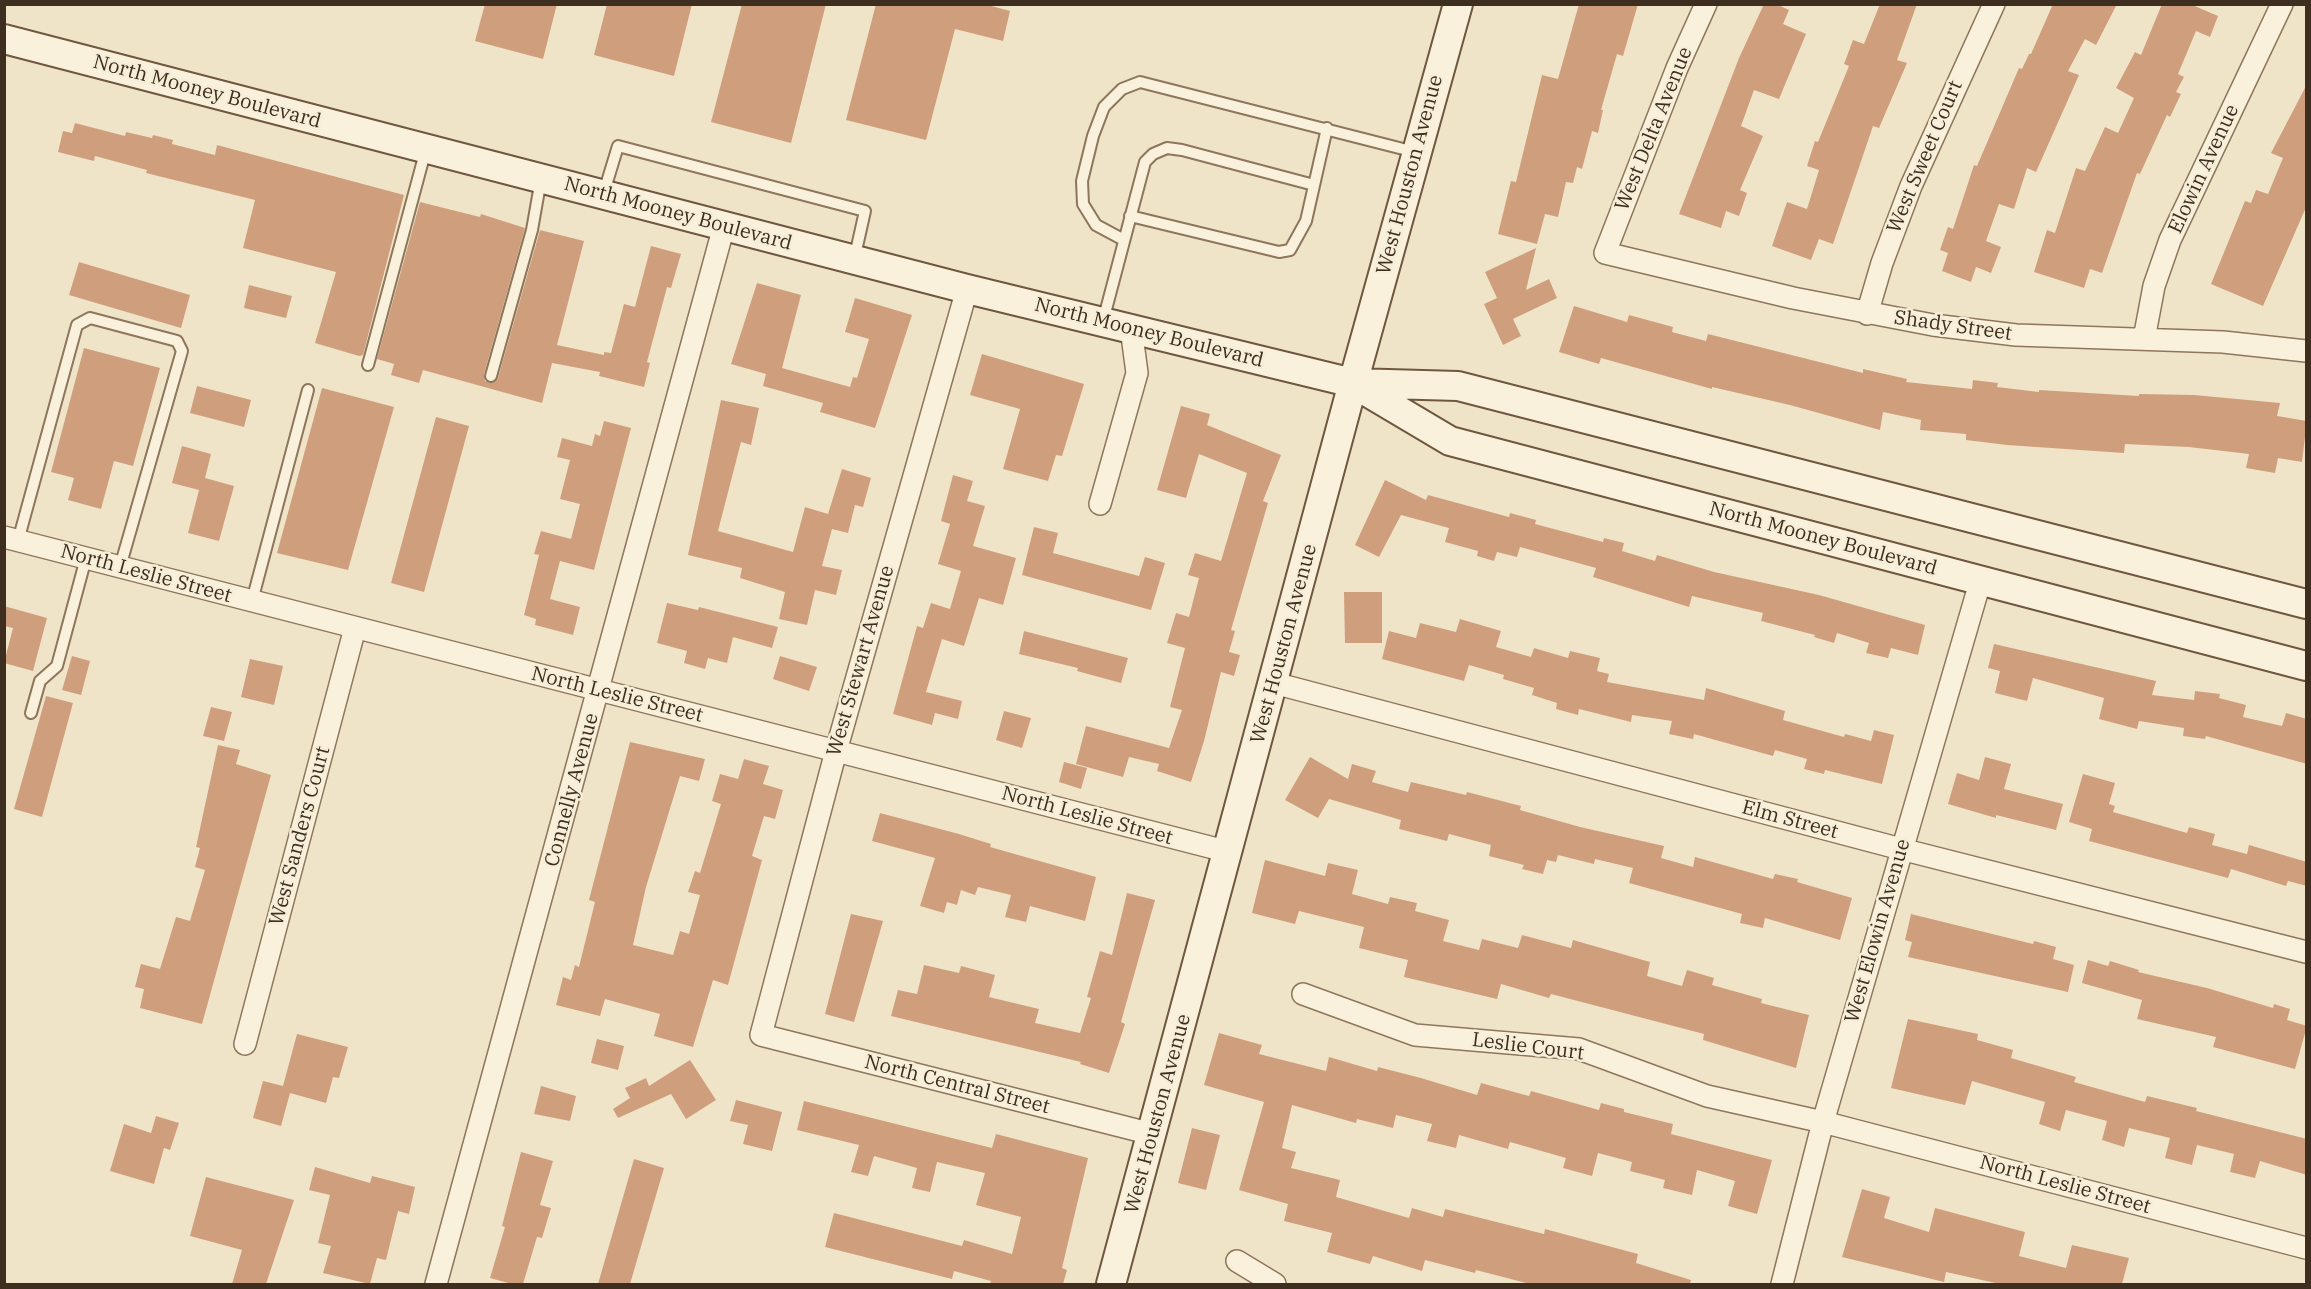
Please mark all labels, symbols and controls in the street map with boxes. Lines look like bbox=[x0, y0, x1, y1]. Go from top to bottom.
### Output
street label: West Delta Avenue bbox=[1610, 44, 1698, 214]
street label: North Mooney Boulevard bbox=[90, 50, 324, 134]
street label: West Houston Avenue bbox=[1372, 73, 1448, 277]
street label: West Sweet Court bbox=[1882, 77, 1968, 237]
street label: Elowin Avenue bbox=[2164, 101, 2244, 237]
street label: North Mooney Boulevard bbox=[561, 172, 795, 256]
street label: North Mooney Boulevard bbox=[1032, 293, 1266, 373]
street label: Shady Street bbox=[1892, 306, 2014, 346]
street label: North Mooney Boulevard bbox=[1706, 497, 1940, 581]
street label: North Leslie Street bbox=[58, 540, 234, 608]
street label: West Houston Avenue bbox=[1246, 542, 1322, 746]
street label: West Stewart Avenue bbox=[822, 563, 900, 759]
street label: North Leslie Street bbox=[529, 662, 705, 728]
street label: Connelly Avenue bbox=[540, 711, 604, 869]
street label: West Sanders Court bbox=[265, 744, 335, 928]
street label: North Leslie Street bbox=[999, 782, 1175, 850]
street label: Elm Street bbox=[1739, 796, 1841, 844]
street label: West Elowin Avenue bbox=[1840, 836, 1916, 1026]
street label: West Houston Avenue bbox=[1120, 1012, 1196, 1216]
street label: Leslie Court bbox=[1471, 1028, 1585, 1066]
street label: North Central Street bbox=[862, 1050, 1052, 1120]
street label: North Leslie Street bbox=[1977, 1151, 2153, 1219]

